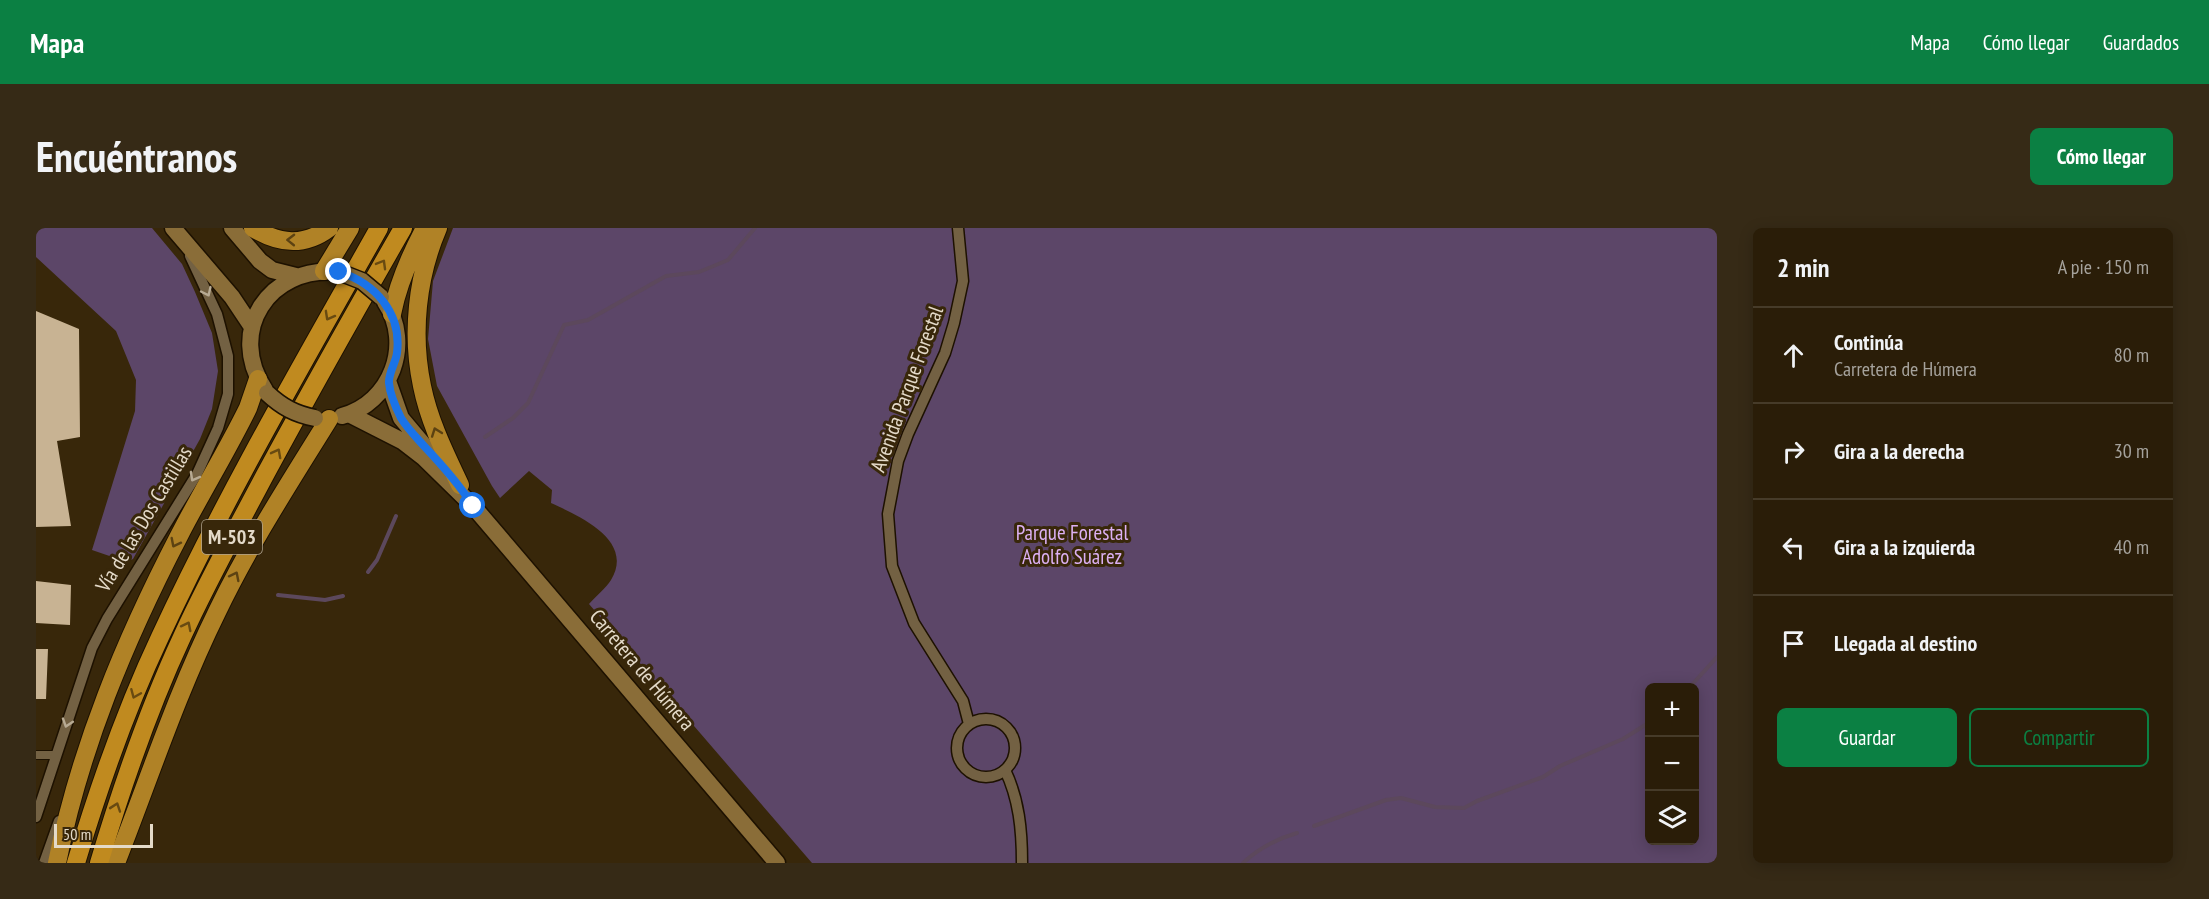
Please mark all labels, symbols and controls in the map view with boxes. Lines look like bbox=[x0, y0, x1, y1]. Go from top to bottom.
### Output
text: Mapa bbox=[30, 24, 84, 61]
text: Mapa bbox=[1911, 29, 1950, 56]
text: Cómo llegar bbox=[1983, 29, 2070, 56]
text: Guardados bbox=[2103, 29, 2179, 56]
button: Cómo llegar bbox=[2030, 128, 2173, 185]
text: Encuéntranos bbox=[36, 129, 237, 184]
one-way arrow bbox=[287, 234, 296, 246]
text: 2 min bbox=[1777, 251, 1830, 284]
text: A pie · 150 m bbox=[2058, 254, 2149, 280]
route end bbox=[325, 258, 351, 284]
one-way arrow bbox=[375, 260, 386, 270]
one-way arrow bbox=[200, 286, 212, 297]
street label: Avenida Parque Forestal bbox=[864, 302, 949, 475]
one-way arrow bbox=[325, 309, 337, 320]
text: Continúa bbox=[1834, 328, 1903, 356]
icon: ahead bbox=[1777, 339, 1810, 372]
text: 80 m bbox=[2114, 342, 2149, 368]
text: Carretera de Húmera bbox=[1834, 356, 1977, 382]
one-way arrow bbox=[431, 427, 443, 438]
icon: right bbox=[1777, 435, 1810, 468]
text: Gira a la derecha bbox=[1834, 437, 1964, 465]
text: 30 m bbox=[2114, 438, 2149, 464]
street label: Vía de las Dos Castillas bbox=[89, 441, 198, 598]
one-way arrow bbox=[270, 449, 281, 459]
one-way arrow bbox=[190, 471, 202, 481]
route start bbox=[459, 492, 485, 518]
park label: Parque Forestal Adolfo Suárez bbox=[1016, 519, 1128, 570]
road number: M-503 bbox=[202, 520, 262, 554]
icon: left bbox=[1777, 531, 1810, 564]
text: Gira a la izquierda bbox=[1834, 533, 1975, 561]
text: 40 m bbox=[2114, 534, 2149, 560]
one-way arrow bbox=[171, 536, 182, 547]
one-way arrow bbox=[228, 572, 239, 583]
street label: Carretera de Húmera bbox=[584, 604, 701, 736]
one-way arrow bbox=[180, 621, 191, 632]
icon: arrive bbox=[1777, 627, 1810, 660]
text: Llegada al destino bbox=[1834, 629, 1977, 657]
map controls bbox=[1645, 683, 1699, 845]
button: + bbox=[1645, 683, 1699, 737]
one-way arrow bbox=[130, 688, 142, 699]
button: Guardar bbox=[1777, 708, 1957, 767]
button: Compartir bbox=[1969, 708, 2149, 767]
one-way arrow bbox=[62, 717, 74, 728]
button: − bbox=[1645, 737, 1699, 791]
button: layers bbox=[1645, 791, 1699, 845]
one-way arrow bbox=[108, 802, 121, 813]
scale bar bbox=[54, 821, 153, 848]
text: 50 m bbox=[63, 824, 91, 844]

